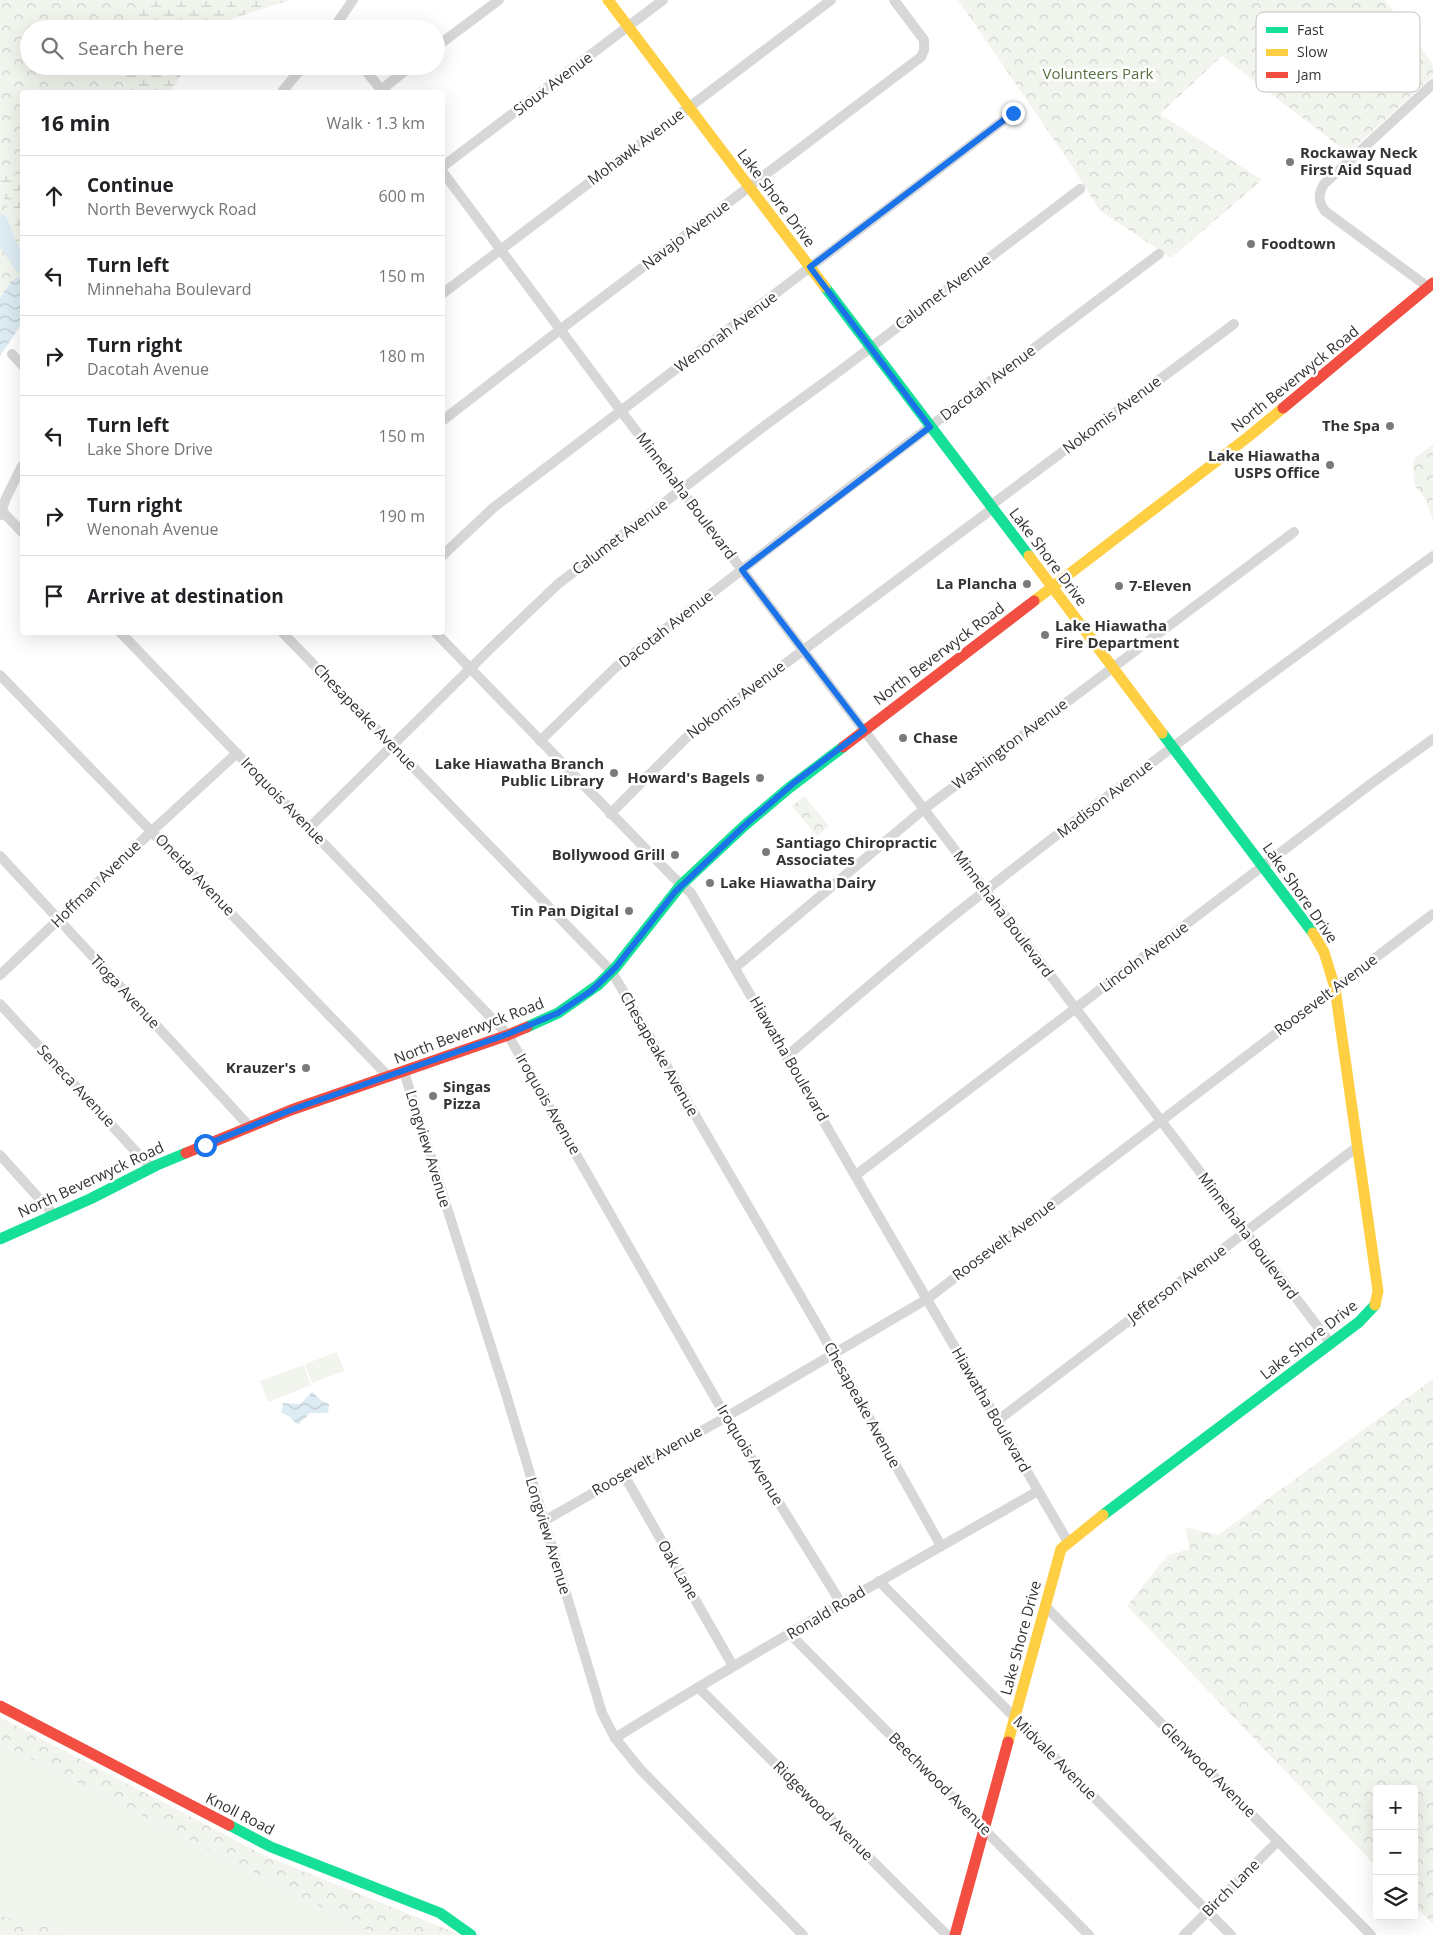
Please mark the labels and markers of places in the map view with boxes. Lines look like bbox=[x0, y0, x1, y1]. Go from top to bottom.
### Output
place label: Rockaway Neck First Aid Squad bbox=[1300, 142, 1418, 179]
marker: Rockaway Neck First Aid Squad bbox=[1284, 156, 1296, 168]
place label: Foodtown bbox=[1261, 233, 1336, 253]
marker: Foodtown bbox=[1245, 238, 1257, 250]
place label: The Spa bbox=[1322, 415, 1380, 435]
marker: The Spa bbox=[1384, 420, 1396, 432]
place label: Lake Hiawatha USPS Office bbox=[1208, 445, 1320, 482]
marker: Lake Hiawatha USPS Office bbox=[1324, 459, 1336, 471]
place label: La Plancha bbox=[936, 573, 1017, 593]
place label: 7-Eleven bbox=[1129, 575, 1192, 595]
marker: La Plancha bbox=[1021, 578, 1033, 590]
marker: 7-Eleven bbox=[1113, 580, 1125, 592]
place label: Lake Hiawatha Fire Department bbox=[1055, 615, 1180, 652]
marker: Lake Hiawatha Fire Department bbox=[1039, 629, 1051, 641]
place label: Chase bbox=[913, 727, 958, 747]
marker: Chase bbox=[897, 732, 909, 744]
place label: Lake Hiawatha Branch Public Library bbox=[435, 753, 604, 790]
marker: Lake Hiawatha Branch Public Library bbox=[608, 767, 620, 779]
place label: Howard's Bagels bbox=[627, 767, 750, 787]
marker: Howard's Bagels bbox=[754, 772, 766, 784]
place label: Santiago Chiropractic Associates bbox=[776, 832, 937, 869]
place label: Bollywood Grill bbox=[552, 844, 665, 864]
marker: Santiago Chiropractic Associates bbox=[760, 846, 772, 858]
marker: Bollywood Grill bbox=[669, 849, 681, 861]
place label: Lake Hiawatha Dairy bbox=[720, 872, 876, 892]
marker: Lake Hiawatha Dairy bbox=[704, 877, 716, 889]
place label: Tin Pan Digital bbox=[511, 900, 619, 920]
marker: Tin Pan Digital bbox=[623, 905, 635, 917]
place label: Krauzer's bbox=[226, 1057, 296, 1077]
marker: Krauzer's bbox=[300, 1062, 312, 1074]
place label: Singas Pizza bbox=[443, 1076, 491, 1113]
marker: Singas Pizza bbox=[427, 1090, 439, 1102]

